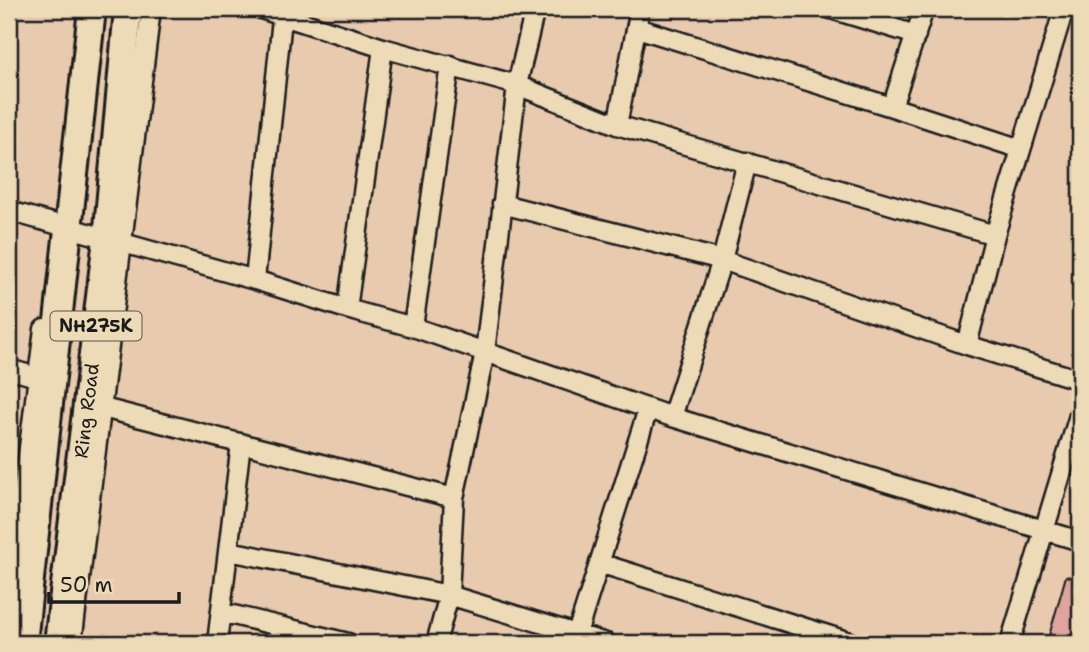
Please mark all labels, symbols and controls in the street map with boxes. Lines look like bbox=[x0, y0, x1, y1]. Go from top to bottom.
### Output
road number: NH275K bbox=[50, 312, 142, 340]
street label: Ring Road bbox=[69, 362, 105, 460]
scale bar bbox=[49, 561, 178, 605]
text: 50 m bbox=[60, 571, 113, 599]

